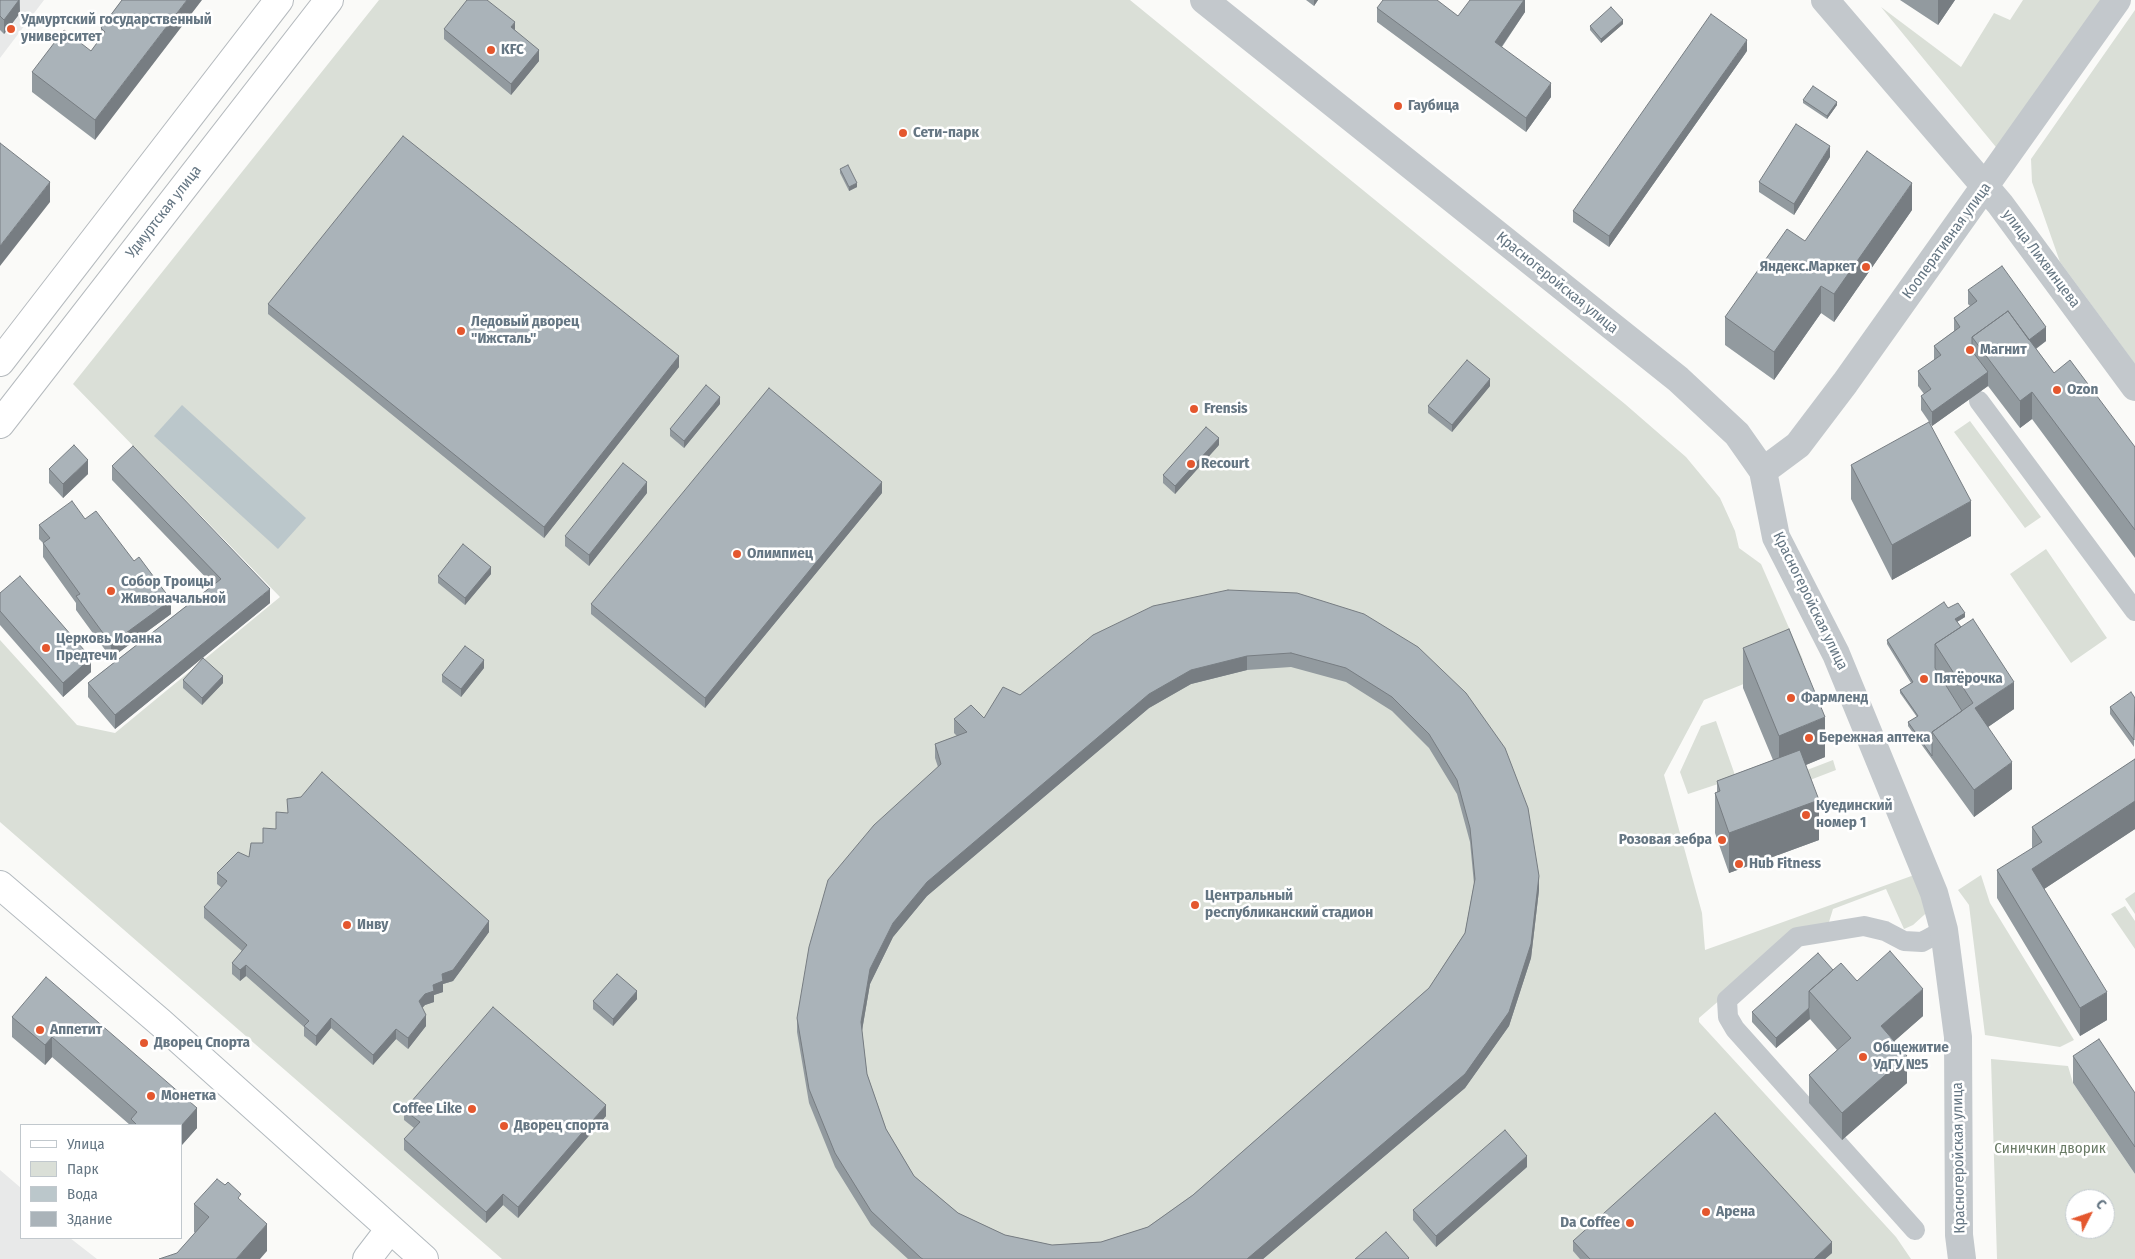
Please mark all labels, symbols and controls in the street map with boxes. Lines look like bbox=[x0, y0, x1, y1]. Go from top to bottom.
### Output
place label: Удмуртский государственный университет bbox=[21, 11, 212, 46]
marker: Удмуртский государственный университет bbox=[5, 23, 17, 35]
place label: KFC bbox=[501, 41, 524, 59]
marker: KFC bbox=[485, 44, 497, 56]
place label: Гаубица bbox=[1408, 97, 1459, 115]
marker: Гаубица bbox=[1392, 100, 1404, 112]
place label: Сети-парк bbox=[913, 124, 979, 142]
marker: Сети-парк bbox=[897, 127, 909, 139]
street label: Удмуртская улица bbox=[122, 162, 206, 262]
street label: Кооперативная улица bbox=[1899, 179, 1995, 303]
street label: улица Лихвинцева bbox=[1998, 206, 2084, 312]
street label: Красногеройская улица bbox=[1493, 228, 1621, 338]
place label: Яндекс.Маркет bbox=[1760, 258, 1856, 276]
marker: Яндекс.Маркет bbox=[1860, 261, 1872, 273]
place label: Ледовый дворец "Ижсталь" bbox=[471, 313, 579, 348]
marker: Ледовый дворец "Ижсталь" bbox=[455, 325, 467, 337]
place label: Магнит bbox=[1980, 341, 2027, 359]
marker: Магнит bbox=[1964, 344, 1976, 356]
place label: Ozon bbox=[2067, 381, 2098, 399]
marker: Ozon bbox=[2051, 384, 2063, 396]
place label: Frensis bbox=[1204, 400, 1248, 418]
marker: Frensis bbox=[1188, 403, 1200, 415]
place label: Recourt bbox=[1201, 455, 1250, 473]
marker: Recourt bbox=[1185, 458, 1197, 470]
street label: Красногеройская улица bbox=[1769, 529, 1851, 673]
place label: Олимпиец bbox=[747, 545, 813, 563]
marker: Олимпиец bbox=[731, 548, 743, 560]
place label: Собор Троицы Живоначальной bbox=[121, 573, 226, 608]
marker: Собор Троицы Живоначальной bbox=[105, 585, 117, 597]
place label: Церковь Иоанна Предтечи bbox=[56, 630, 162, 665]
marker: Церковь Иоанна Предтечи bbox=[40, 642, 52, 654]
place label: Пятёрочка bbox=[1934, 670, 2003, 688]
marker: Пятёрочка bbox=[1918, 673, 1930, 685]
place label: Фармленд bbox=[1801, 689, 1868, 707]
marker: Фармленд bbox=[1785, 692, 1797, 704]
place label: Бережная аптека bbox=[1819, 729, 1930, 747]
marker: Бережная аптека bbox=[1803, 732, 1815, 744]
place label: Куединский номер 1 bbox=[1816, 797, 1893, 832]
marker: Куединский номер 1 bbox=[1800, 809, 1812, 821]
place label: Розовая зебра bbox=[1619, 831, 1712, 849]
marker: Розовая зебра bbox=[1716, 834, 1728, 846]
place label: Hub Fitness bbox=[1749, 855, 1821, 873]
marker: Hub Fitness bbox=[1733, 858, 1745, 870]
place label: Центральный республиканский стадион bbox=[1205, 887, 1373, 922]
marker: Центральный республиканский стадион bbox=[1189, 899, 1201, 911]
place label: Инву bbox=[357, 916, 388, 934]
marker: Инву bbox=[341, 919, 353, 931]
place label: Аппетит bbox=[50, 1021, 102, 1039]
marker: Аппетит bbox=[34, 1024, 46, 1036]
place label: Дворец Спорта bbox=[154, 1034, 250, 1052]
marker: Дворец Спорта bbox=[138, 1037, 150, 1049]
place label: Общежитие УдГУ №5 bbox=[1873, 1039, 1949, 1074]
marker: Общежитие УдГУ №5 bbox=[1857, 1051, 1869, 1063]
street label: Красногеройская улица bbox=[1949, 1082, 1969, 1234]
place label: Монетка bbox=[161, 1087, 216, 1105]
marker: Монетка bbox=[145, 1090, 157, 1102]
place label: Coffee Like bbox=[392, 1100, 462, 1118]
marker: Coffee Like bbox=[466, 1103, 478, 1115]
place label: Дворец спорта bbox=[514, 1117, 609, 1135]
marker: Дворец спорта bbox=[498, 1120, 510, 1132]
legend bbox=[20, 1124, 182, 1239]
text: Улица bbox=[67, 1135, 105, 1153]
park label: Синичкин дворик bbox=[1994, 1140, 2106, 1158]
text: Парк bbox=[67, 1160, 98, 1178]
text: Вода bbox=[67, 1185, 98, 1203]
north arrow bbox=[2065, 1189, 2115, 1239]
text: С bbox=[2092, 1196, 2110, 1213]
place label: Арена bbox=[1716, 1203, 1755, 1221]
marker: Арена bbox=[1700, 1206, 1712, 1218]
text: Здание bbox=[67, 1210, 113, 1228]
place label: Da Coffee bbox=[1560, 1214, 1620, 1232]
marker: Da Coffee bbox=[1624, 1217, 1636, 1229]

